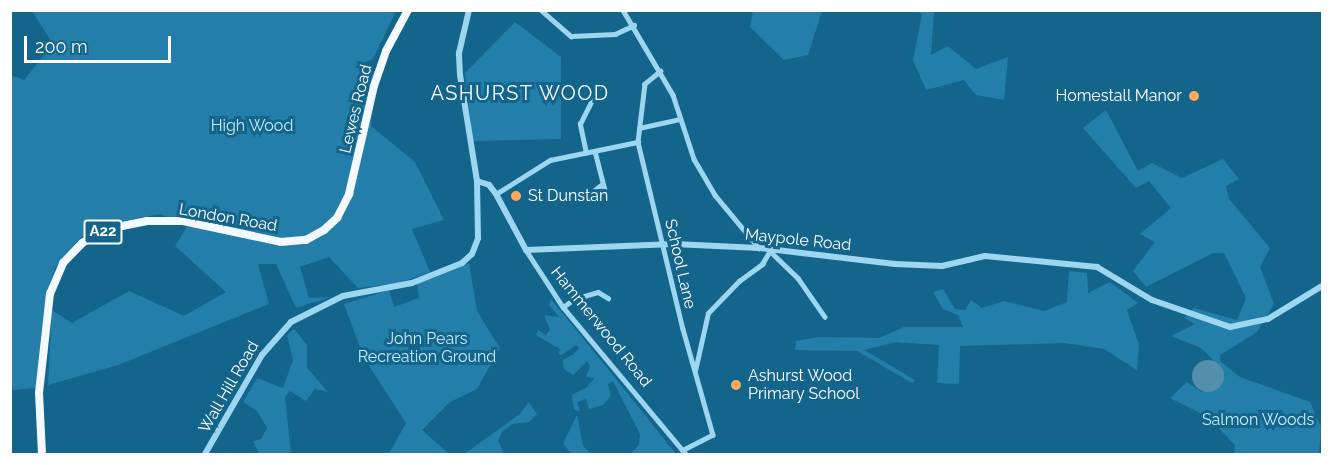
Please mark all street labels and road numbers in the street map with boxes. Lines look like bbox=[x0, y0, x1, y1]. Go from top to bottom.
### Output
street label: Lewes Road bbox=[336, 63, 376, 155]
street label: London Road bbox=[177, 200, 279, 236]
street label: School Lane bbox=[660, 217, 700, 311]
road number: A22 bbox=[84, 220, 122, 244]
street label: Maypole Road bbox=[744, 225, 852, 255]
street label: Hammerwood Road bbox=[547, 263, 655, 391]
street label: Wall Hill Road bbox=[195, 337, 263, 437]

